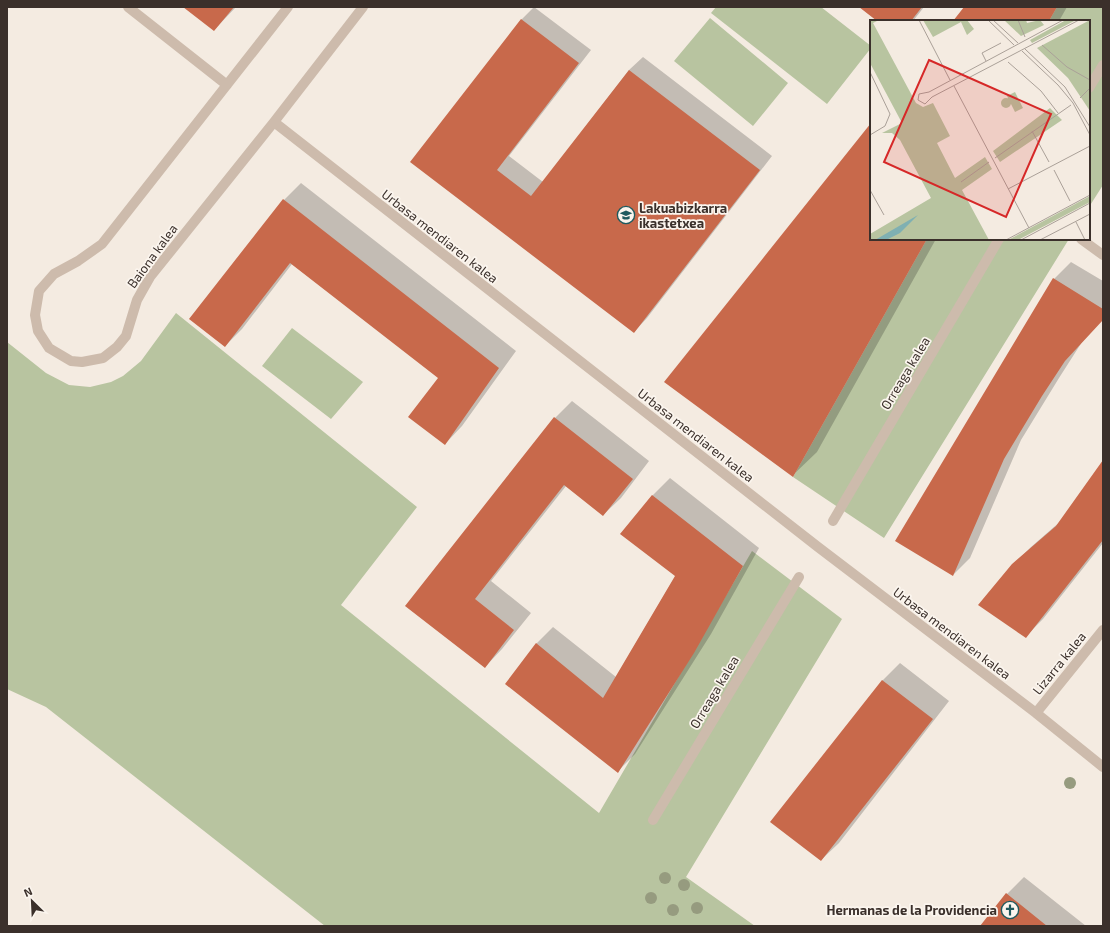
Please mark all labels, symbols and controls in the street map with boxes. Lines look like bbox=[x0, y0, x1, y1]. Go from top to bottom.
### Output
inset map bbox=[870, 20, 1090, 240]
street label: Urbasa mendiaren kalea bbox=[379, 186, 501, 286]
place label: Lakuabizkarra ikastetxea bbox=[639, 200, 727, 231]
school or university icon: Lakuabizkarra ikastetxea bbox=[616, 205, 636, 225]
street label: Baiona kalea bbox=[123, 221, 181, 291]
street label: Orreaga kalea bbox=[877, 334, 933, 412]
street label: Urbasa mendiaren kalea bbox=[635, 385, 757, 485]
street label: Urbasa mendiaren kalea bbox=[890, 584, 1014, 682]
street label: Lizarra kalea bbox=[1029, 628, 1089, 698]
street label: Orreaga kalea bbox=[686, 653, 742, 731]
north arrow bbox=[12, 881, 52, 921]
text: N bbox=[21, 884, 34, 899]
church icon: Hermanas de la Providencia bbox=[1000, 900, 1020, 920]
place label: Hermanas de la Providencia bbox=[826, 902, 997, 918]

